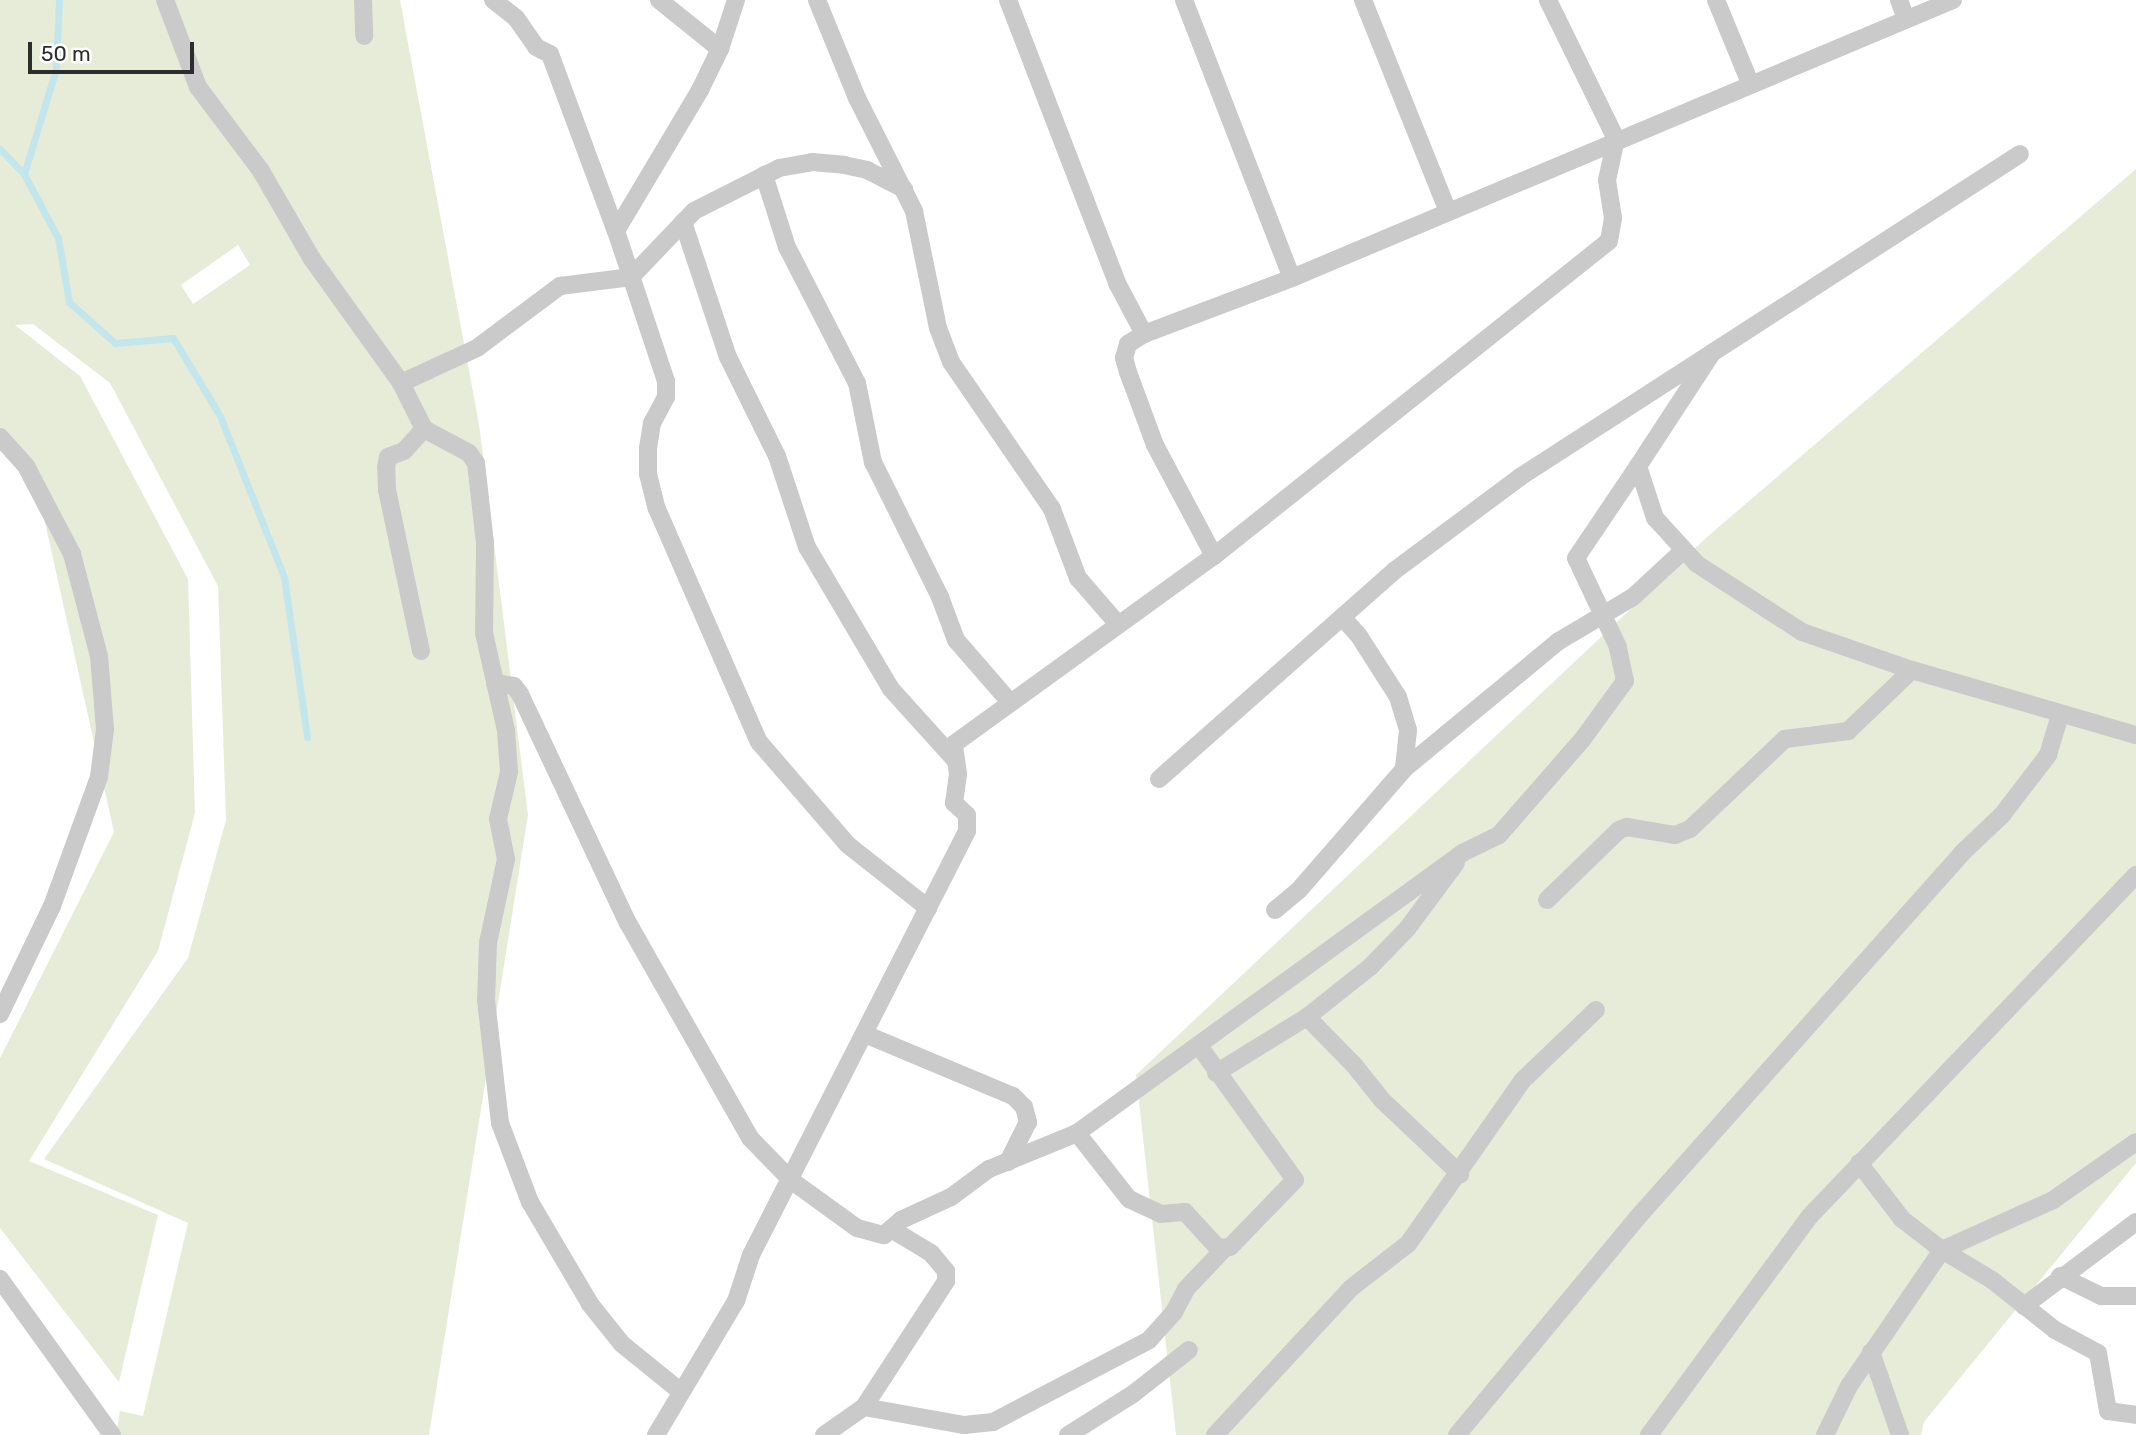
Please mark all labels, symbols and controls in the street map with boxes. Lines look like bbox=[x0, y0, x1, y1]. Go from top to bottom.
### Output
scale bar bbox=[32, 28, 198, 72]
text: 50 m bbox=[41, 41, 91, 66]

